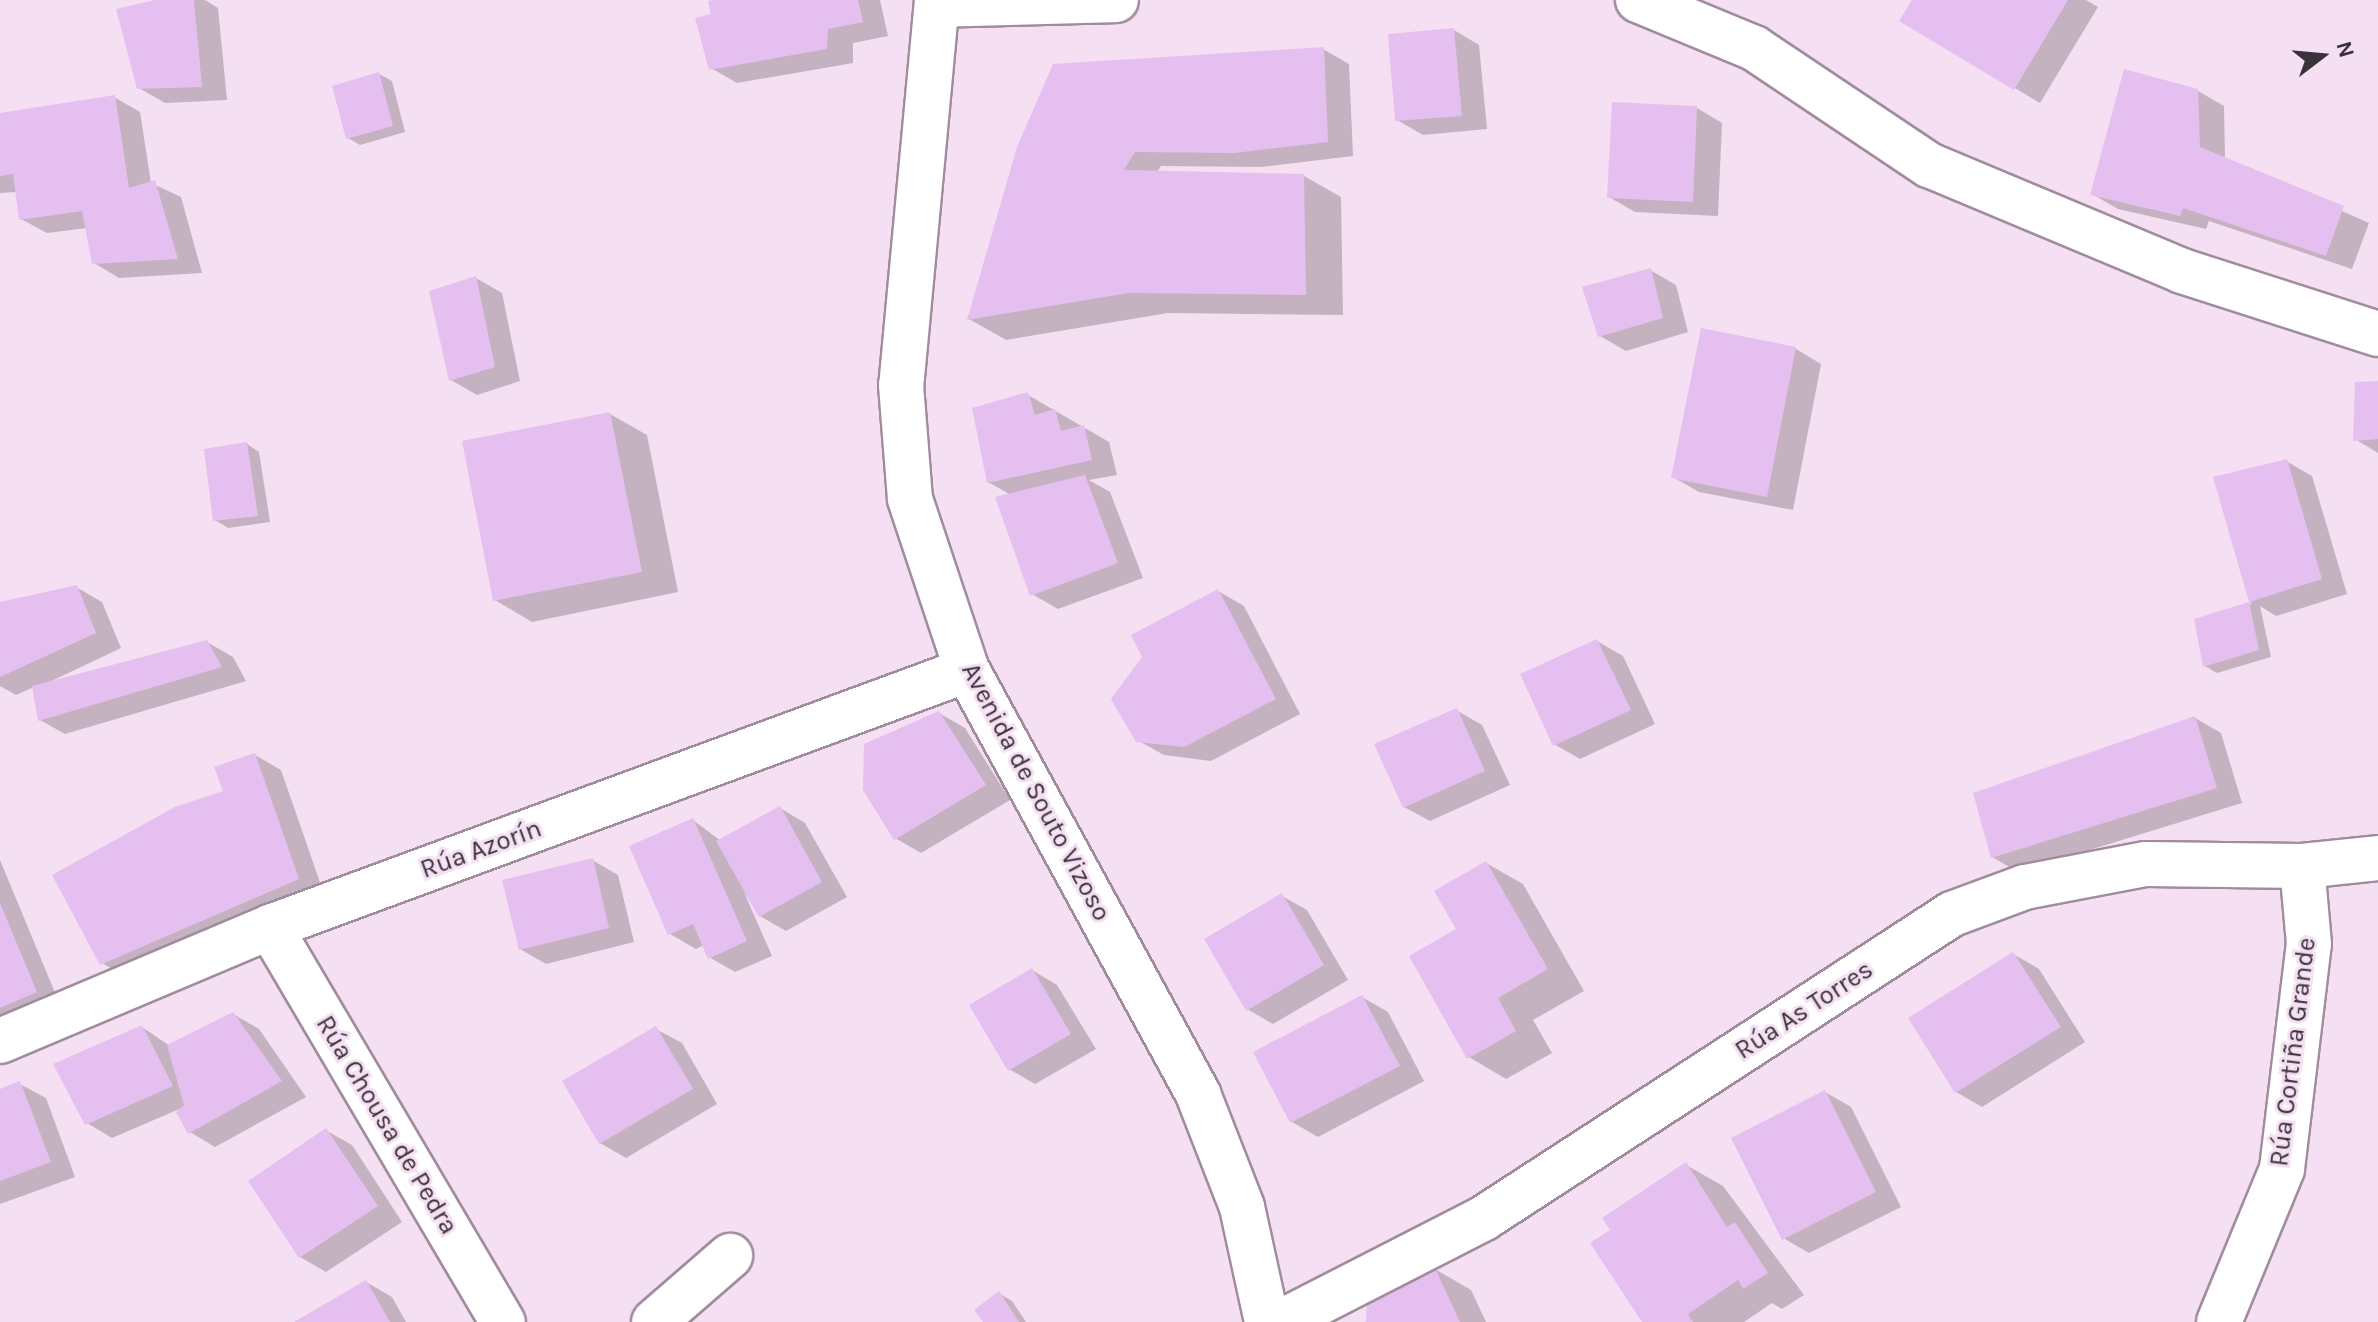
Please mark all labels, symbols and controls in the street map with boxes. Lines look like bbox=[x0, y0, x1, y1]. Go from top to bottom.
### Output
north arrow bbox=[2282, 16, 2362, 96]
text: N bbox=[2330, 38, 2360, 61]
street label: Avenida de Souto Vizoso bbox=[955, 658, 1117, 926]
street label: Rúa Azorín bbox=[416, 813, 546, 885]
street label: Rúa Cortiña Grande bbox=[2263, 936, 2323, 1168]
street label: Rúa As Torres bbox=[1729, 954, 1879, 1066]
street label: Rúa Chousa de Pedra bbox=[309, 1010, 465, 1240]

